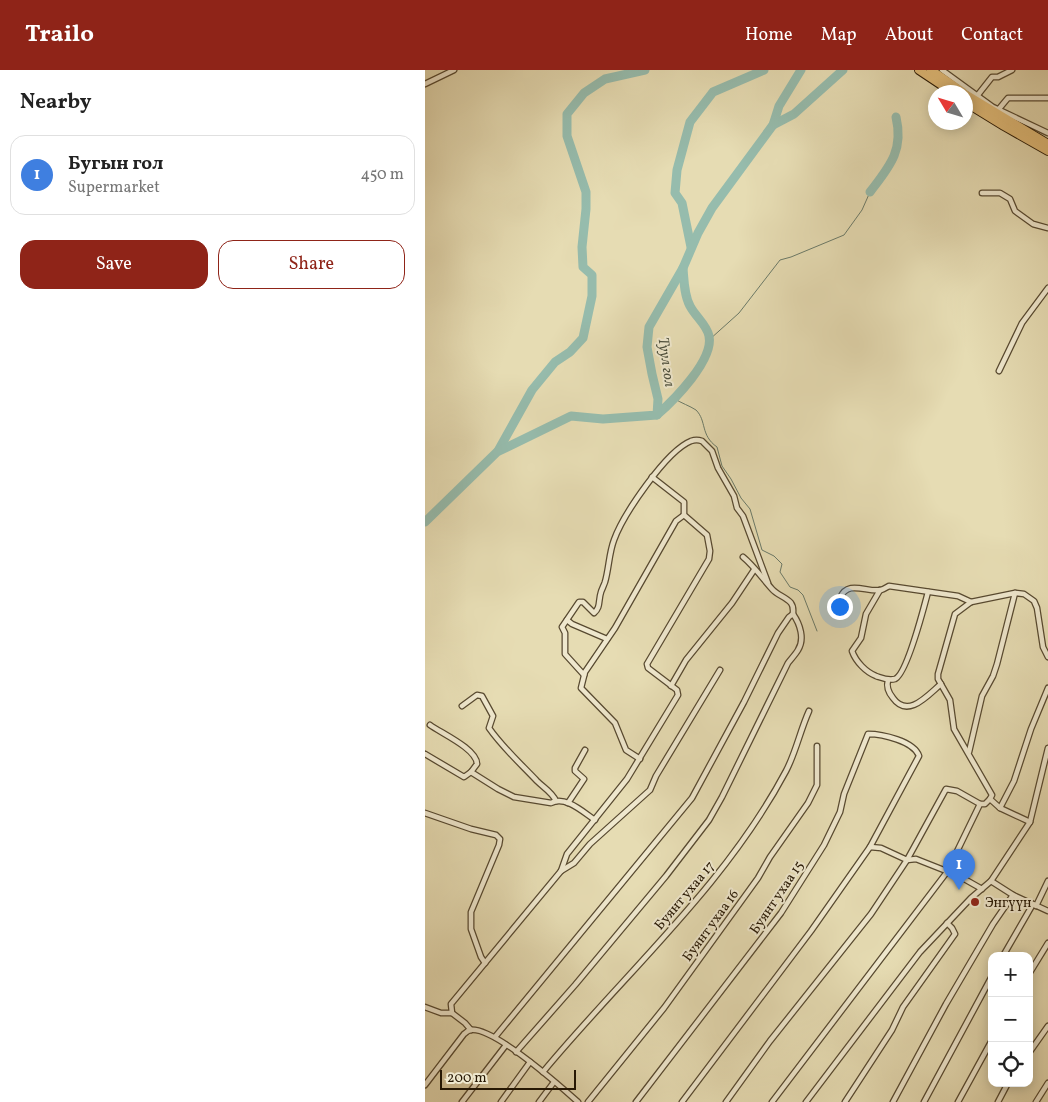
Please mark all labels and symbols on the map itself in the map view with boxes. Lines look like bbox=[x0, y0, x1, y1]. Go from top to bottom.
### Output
north arrow bbox=[928, 85, 973, 130]
water label: Туул гол bbox=[652, 336, 679, 388]
your location bbox=[827, 594, 853, 620]
pin: 1 bbox=[943, 849, 975, 890]
street label: Буянт ухаа 17 bbox=[651, 857, 720, 935]
street label: Буянт ухаа 15 bbox=[746, 857, 809, 938]
street label: Буянт ухаа 16 bbox=[679, 886, 744, 966]
place label: Энгүүн bbox=[985, 894, 1032, 913]
marker: Энгүүн bbox=[969, 896, 981, 908]
scale bar bbox=[440, 1067, 576, 1090]

